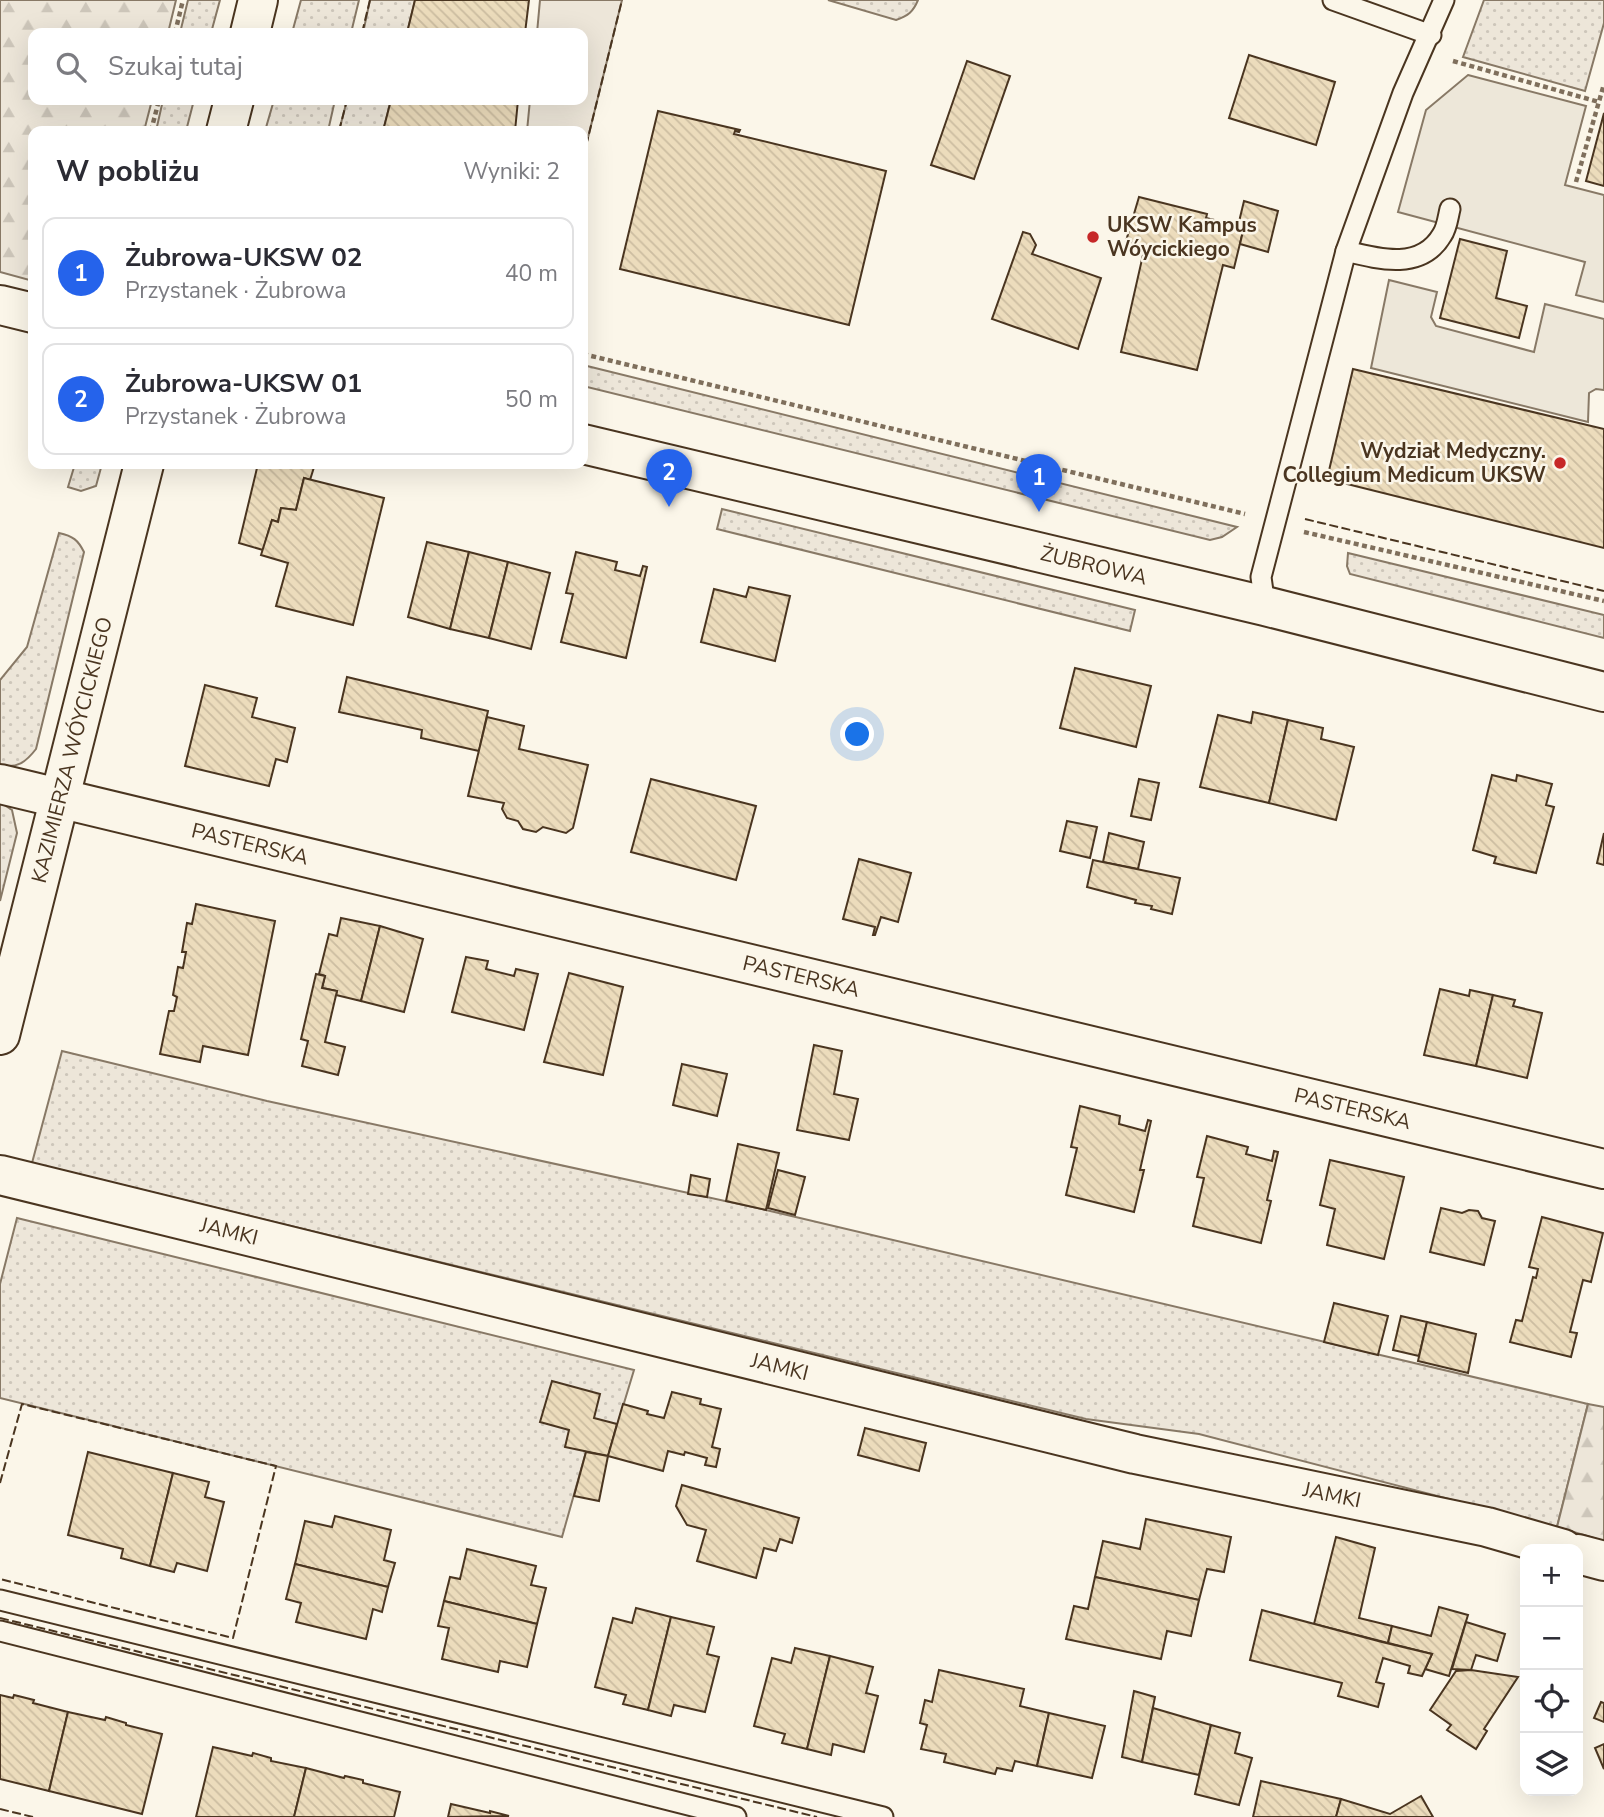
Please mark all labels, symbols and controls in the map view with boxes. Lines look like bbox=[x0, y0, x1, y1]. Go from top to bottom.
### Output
search box bbox=[28, 28, 588, 105]
icon: search bbox=[52, 48, 90, 86]
text: Szukaj tutaj bbox=[108, 49, 243, 84]
text: W pobliżu bbox=[56, 151, 200, 192]
text: Wyniki: 2 bbox=[463, 156, 560, 187]
place label: UKSW Kampus Wóycickiego bbox=[1107, 211, 1257, 263]
marker: UKSW Kampus Wóycickiego bbox=[1085, 229, 1101, 245]
text: Żubrowa-UKSW 02 bbox=[125, 240, 362, 275]
text: 1 bbox=[74, 258, 88, 289]
text: 40 m bbox=[505, 258, 558, 289]
text: Przystanek · Żubrowa bbox=[125, 275, 346, 306]
text: Żubrowa-UKSW 01 bbox=[125, 366, 362, 401]
text: 2 bbox=[74, 384, 88, 415]
text: 50 m bbox=[505, 384, 558, 415]
text: Przystanek · Żubrowa bbox=[125, 401, 346, 432]
place label: Wydział Medyczny. Collegium Medicum UKSW bbox=[1282, 437, 1546, 489]
pin: 2 bbox=[646, 449, 692, 507]
pin: 1 bbox=[1016, 454, 1062, 512]
marker: Wydział Medyczny. Collegium Medicum UKSW bbox=[1552, 455, 1568, 471]
street label: ŻUBROWA bbox=[1038, 539, 1150, 592]
street label: KAZIMIERZA WÓYCICKIEGO bbox=[25, 614, 119, 886]
your location bbox=[840, 717, 874, 751]
street label: PASTERSKA bbox=[189, 816, 311, 872]
street label: PASTERSKA bbox=[740, 949, 863, 1004]
street label: PASTERSKA bbox=[1291, 1081, 1414, 1136]
street label: JAMKI bbox=[196, 1211, 261, 1252]
street label: JAMKI bbox=[747, 1346, 812, 1387]
street label: JAMKI bbox=[1300, 1475, 1364, 1515]
map controls bbox=[1520, 1544, 1583, 1796]
button: + bbox=[1520, 1544, 1583, 1607]
button: − bbox=[1520, 1607, 1583, 1670]
button: locate bbox=[1520, 1670, 1583, 1733]
button: layers bbox=[1520, 1733, 1583, 1796]

